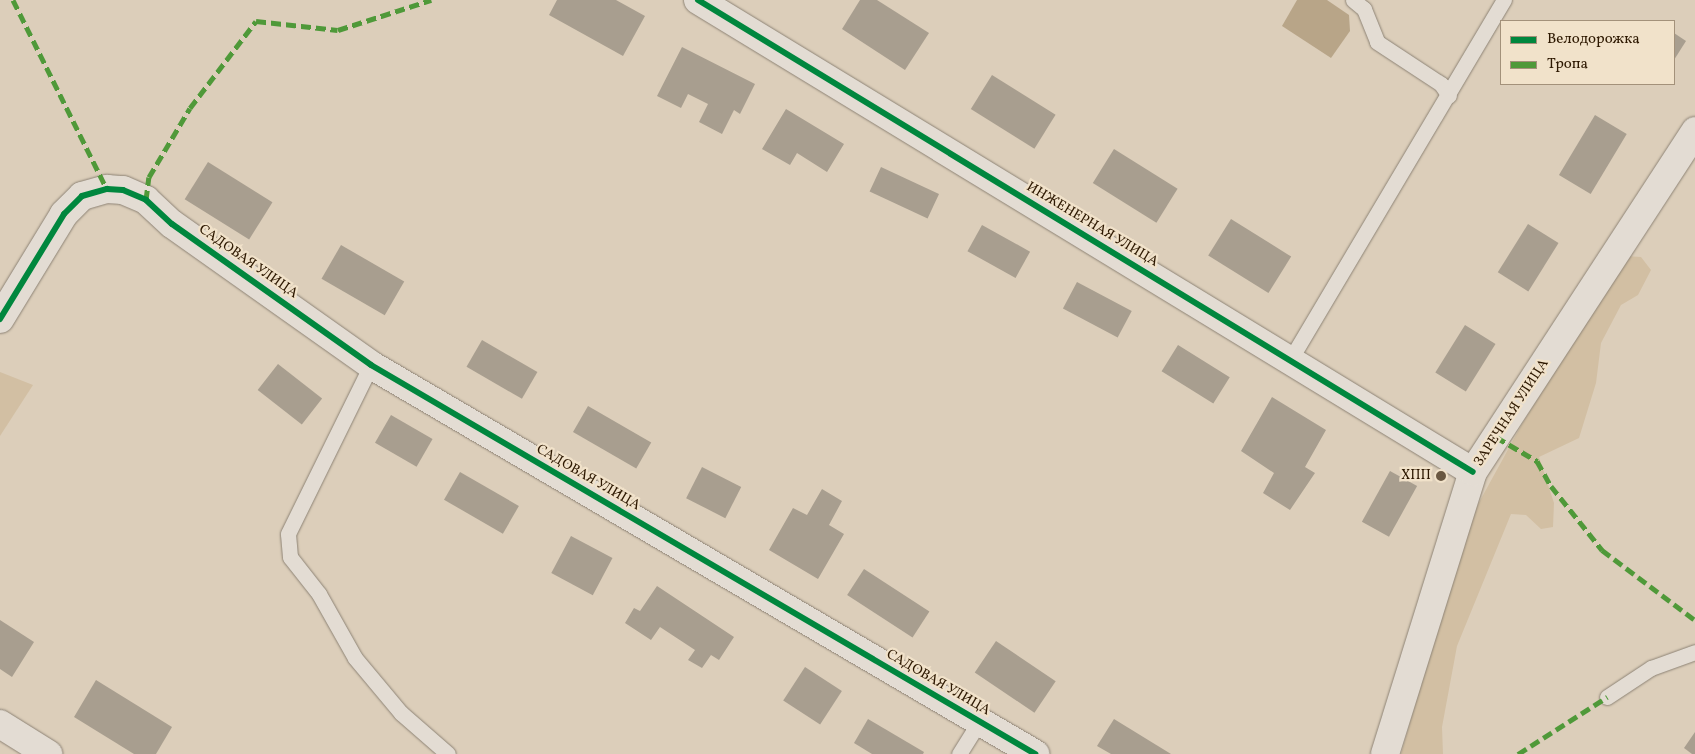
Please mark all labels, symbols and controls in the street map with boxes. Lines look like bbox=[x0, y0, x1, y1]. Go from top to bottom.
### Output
legend bbox=[1500, 20, 1675, 85]
text: Велодорожка bbox=[1547, 29, 1640, 50]
text: Тропа bbox=[1547, 54, 1588, 75]
street label: ИНЖЕНЕРНАЯ УЛИЦА bbox=[1023, 179, 1161, 271]
street label: САДОВАЯ УЛИЦА bbox=[195, 221, 301, 303]
street label: ЗАРЕЧНАЯ УЛИЦА bbox=[1471, 356, 1553, 470]
street label: САДОВАЯ УЛИЦА bbox=[533, 441, 643, 515]
place label: ХПП bbox=[1401, 468, 1431, 484]
marker: ХПП bbox=[1435, 470, 1447, 482]
street label: САДОВАЯ УЛИЦА bbox=[883, 646, 993, 720]

